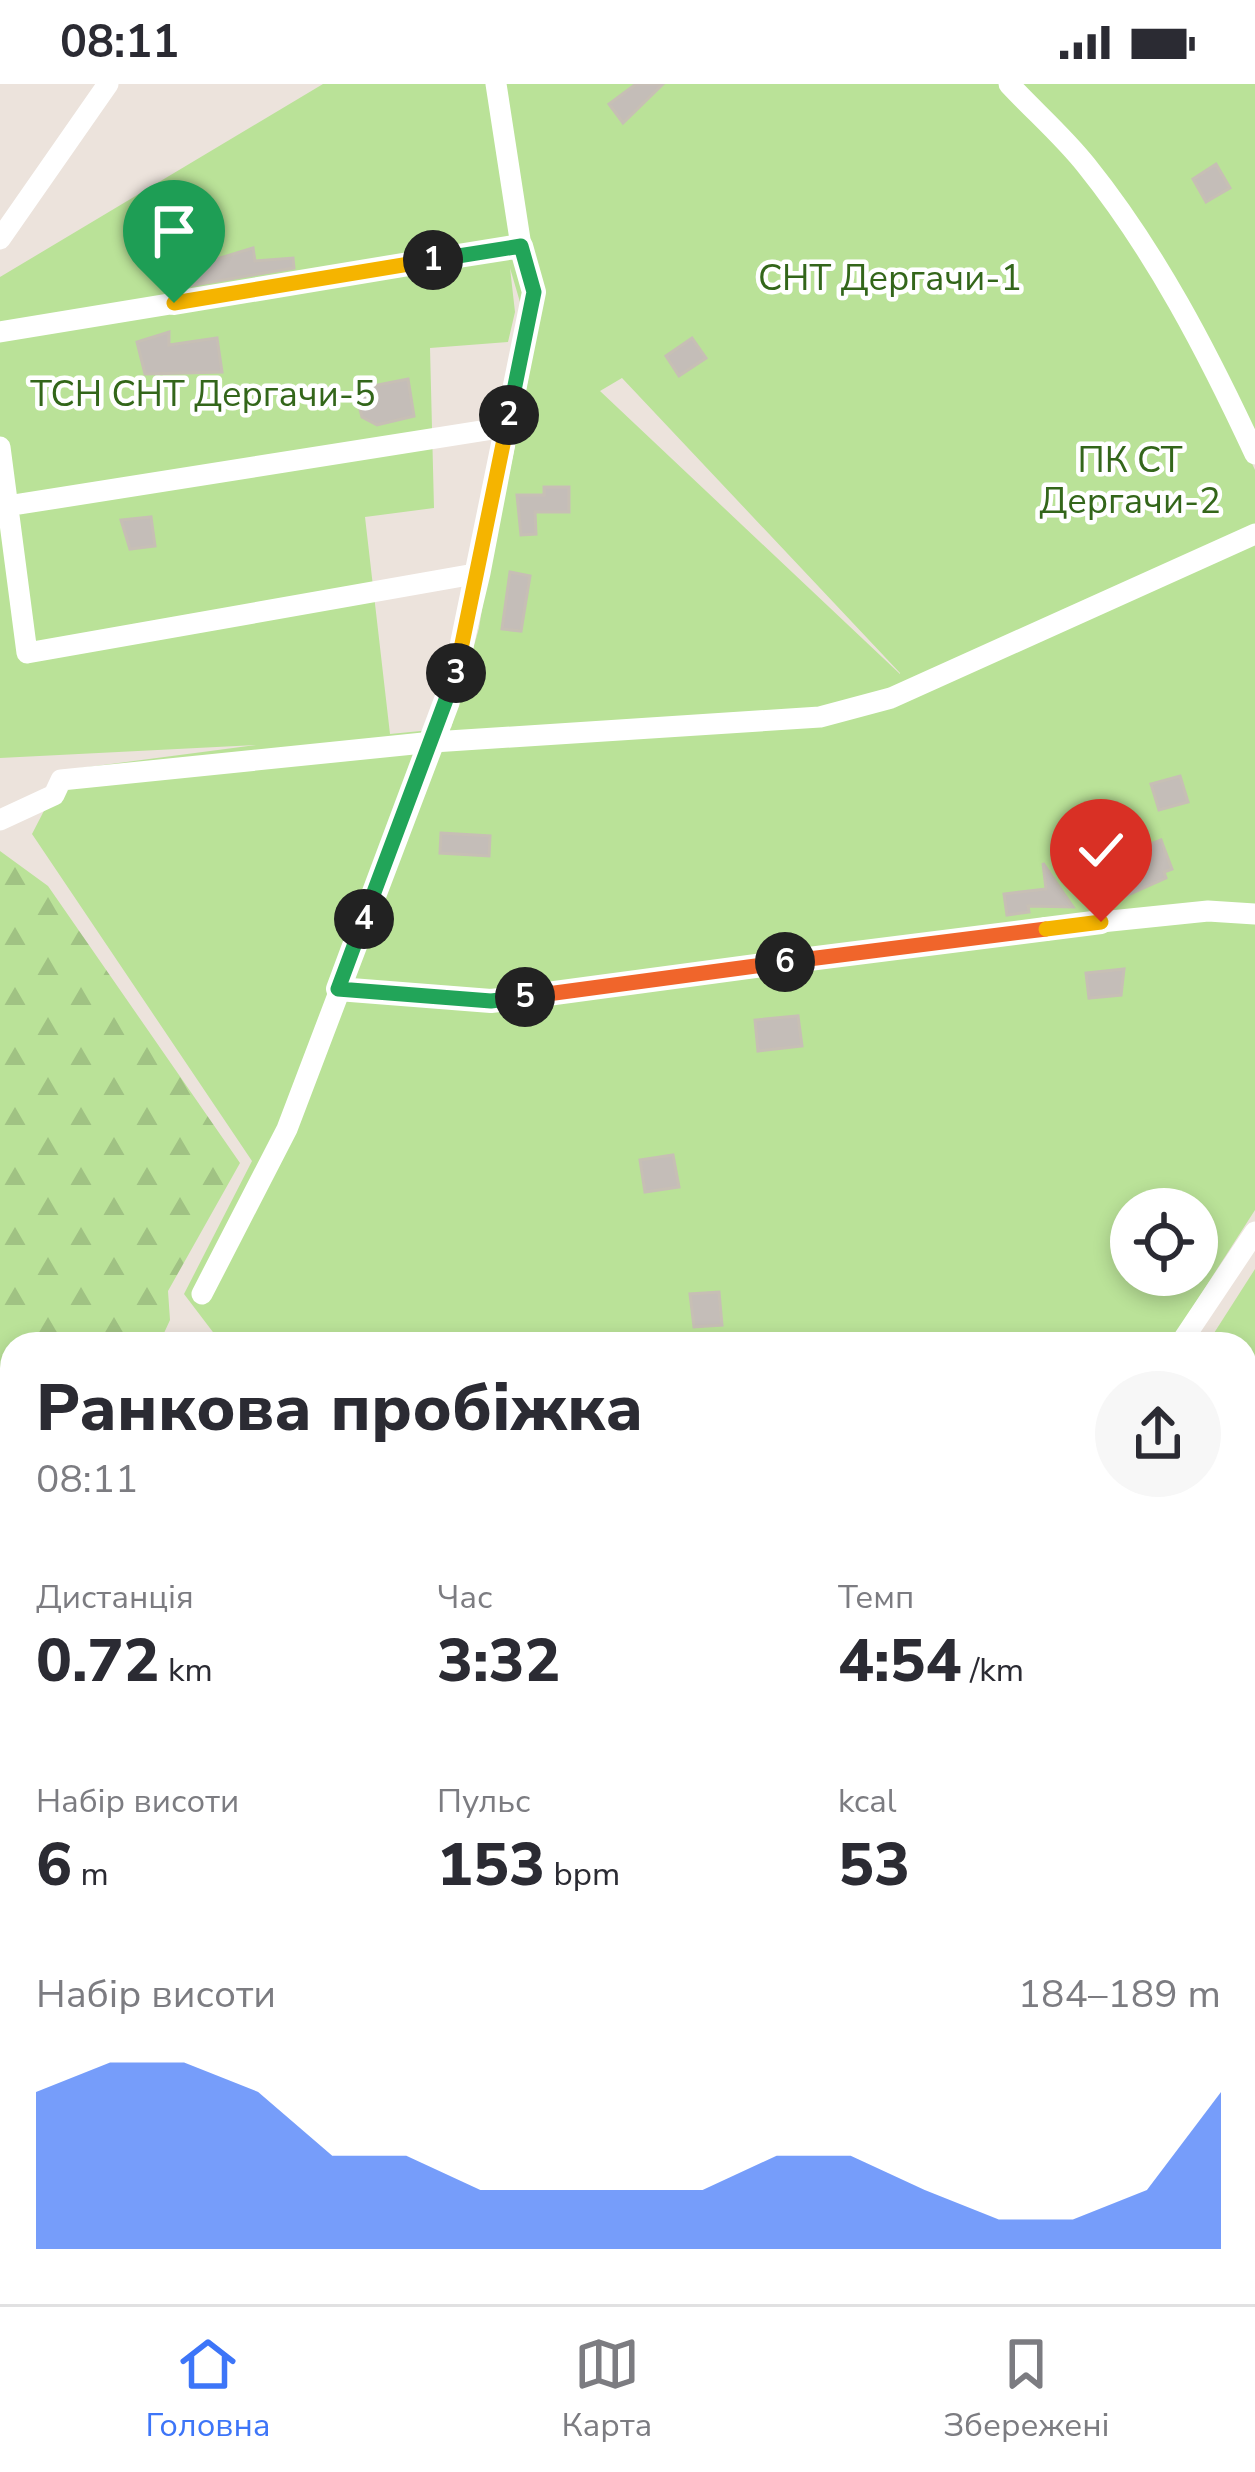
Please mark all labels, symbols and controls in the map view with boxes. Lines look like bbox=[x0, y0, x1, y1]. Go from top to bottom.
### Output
text: 08:11 bbox=[60, 12, 179, 73]
pin bbox=[123, 180, 225, 303]
icon: arrive bbox=[141, 198, 207, 264]
pin: 1 bbox=[403, 230, 463, 290]
text: 1 bbox=[423, 237, 443, 282]
park label: СНТ Дергачи-1 bbox=[758, 254, 1022, 303]
park label: ТСН СНТ Дергачи-5 bbox=[30, 370, 376, 419]
pin: 2 bbox=[479, 385, 539, 445]
text: 2 bbox=[499, 392, 519, 437]
park label: ПК СТ Дергачи-2 bbox=[1039, 436, 1221, 526]
pin: 3 bbox=[426, 643, 486, 703]
text: 3 bbox=[446, 650, 466, 695]
pin bbox=[1050, 799, 1152, 922]
icon: check bbox=[1068, 817, 1134, 883]
pin: 4 bbox=[334, 889, 394, 949]
text: 4 bbox=[354, 896, 374, 941]
pin: 6 bbox=[755, 932, 815, 992]
text: 6 bbox=[775, 939, 795, 984]
pin: 5 bbox=[495, 967, 555, 1027]
text: 5 bbox=[515, 974, 535, 1019]
map controls bbox=[1110, 1188, 1218, 1296]
button: locate bbox=[1110, 1188, 1218, 1296]
text: Ранкова пробіжка bbox=[36, 1363, 643, 1453]
button: share bbox=[1095, 1371, 1221, 1497]
text: 08:11 bbox=[36, 1453, 139, 1506]
text: Дистанція bbox=[36, 1575, 194, 1620]
text: Час bbox=[437, 1575, 493, 1620]
text: Темп bbox=[838, 1575, 914, 1620]
text: 0.72 bbox=[36, 1620, 160, 1702]
text: 3:32 bbox=[437, 1620, 561, 1702]
text: 4:54 bbox=[838, 1620, 962, 1702]
text: km bbox=[160, 1648, 213, 1693]
text: /km bbox=[962, 1648, 1024, 1693]
text: Набір висоти bbox=[36, 1779, 239, 1824]
text: Пульс bbox=[437, 1779, 531, 1824]
text: kcal bbox=[838, 1779, 897, 1824]
text: 6 bbox=[36, 1824, 72, 1906]
text: 153 bbox=[437, 1824, 545, 1906]
text: 53 bbox=[838, 1824, 910, 1906]
text: m bbox=[72, 1852, 109, 1897]
text: bpm bbox=[545, 1852, 620, 1897]
text: Набір висоти bbox=[36, 1968, 276, 2021]
text: 184–189 m bbox=[1018, 1968, 1221, 2021]
tab: Головна bbox=[145, 2331, 271, 2448]
tab: Карта bbox=[561, 2331, 652, 2448]
tab: Збережені bbox=[943, 2331, 1110, 2448]

